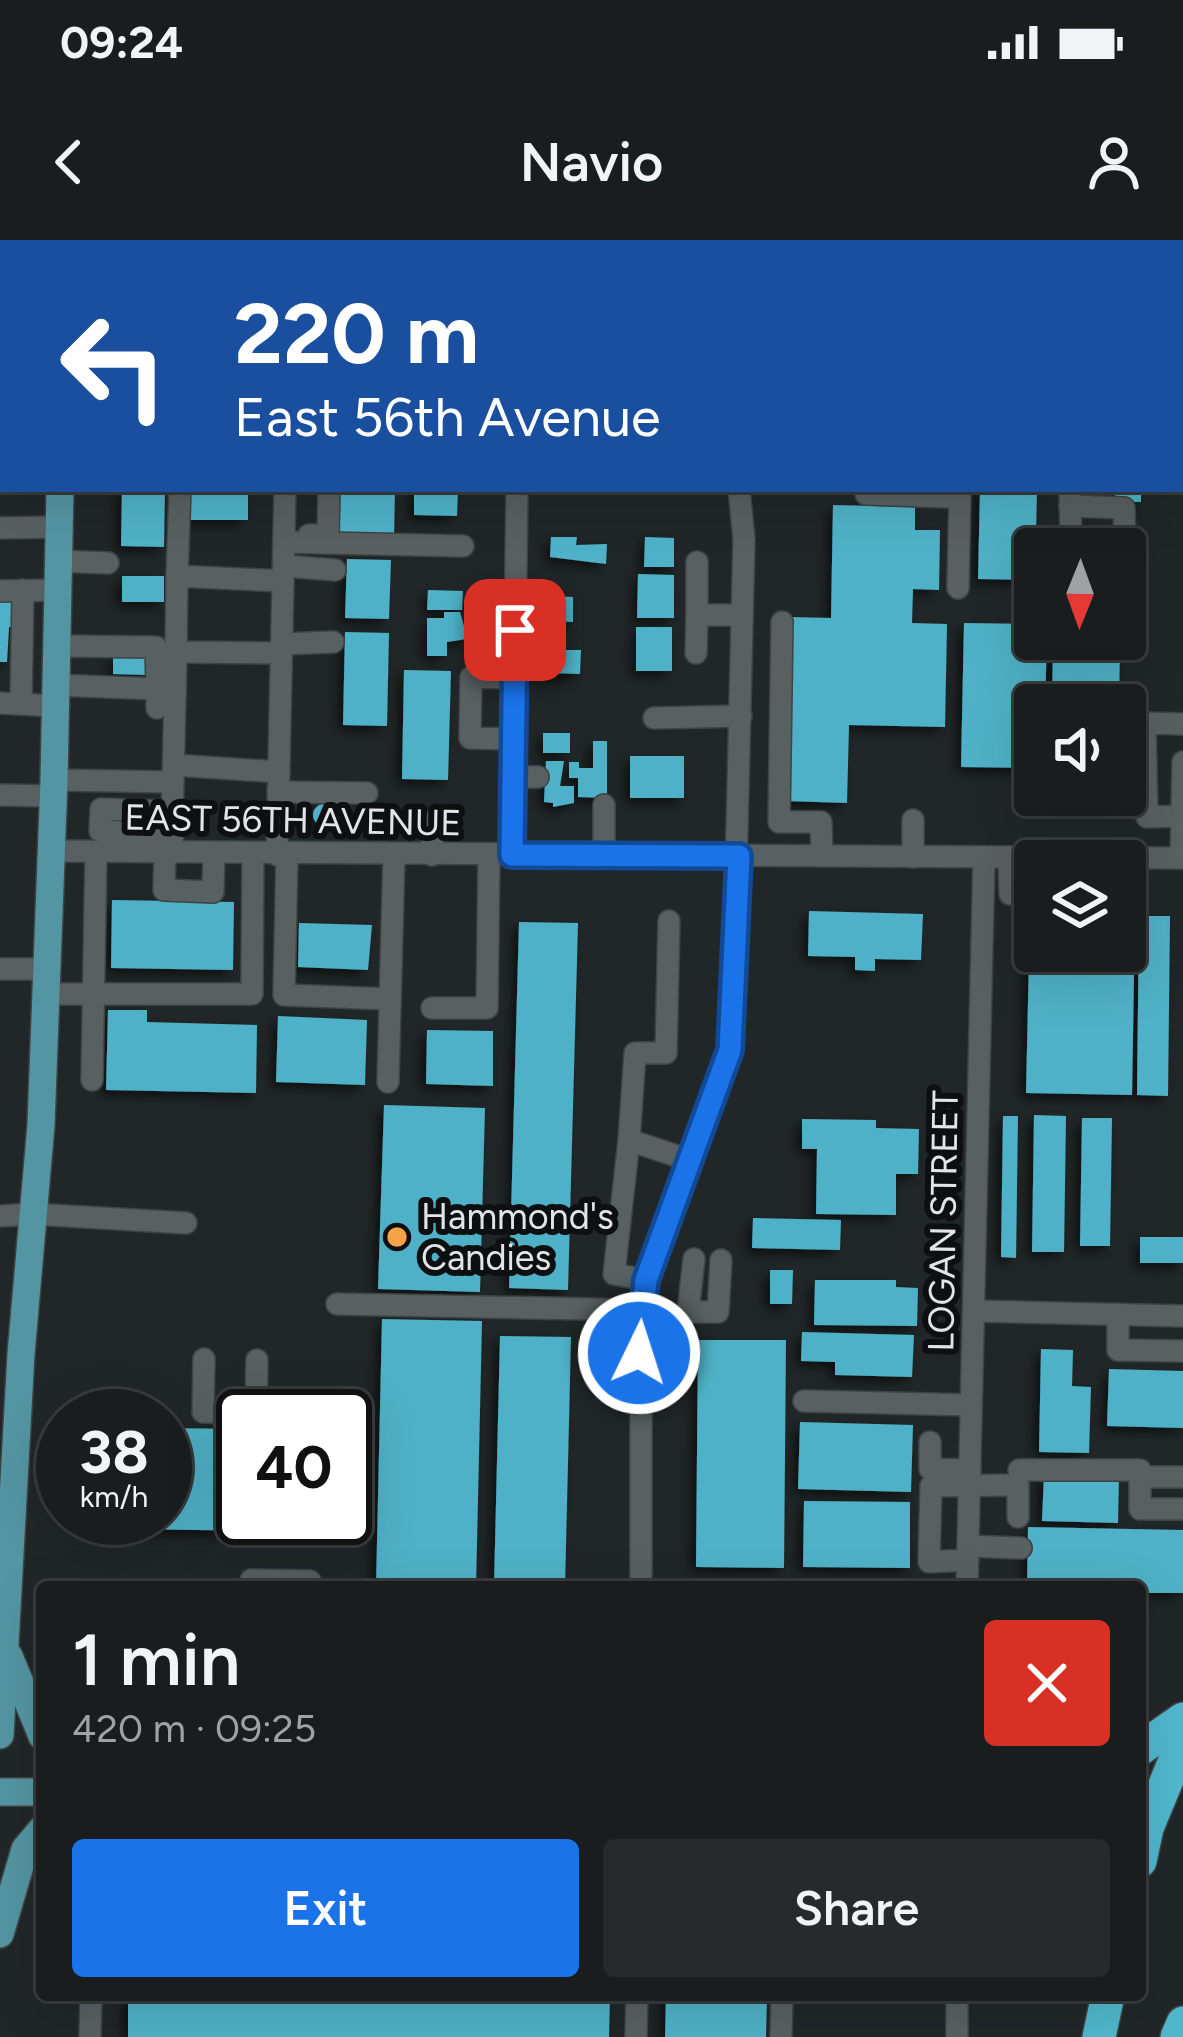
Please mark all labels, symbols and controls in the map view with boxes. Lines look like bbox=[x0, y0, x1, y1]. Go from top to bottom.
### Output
text: 09:24 bbox=[60, 15, 183, 69]
icon: back bbox=[36, 129, 102, 195]
icon: person bbox=[1081, 129, 1147, 195]
text: Navio bbox=[520, 130, 663, 195]
text: 220 m bbox=[234, 283, 479, 384]
icon: left bbox=[36, 288, 192, 444]
text: East 56th Avenue bbox=[234, 385, 661, 450]
north arrow bbox=[1014, 528, 1146, 660]
map controls bbox=[1014, 528, 1146, 972]
pin bbox=[464, 579, 566, 681]
icon: arrive bbox=[482, 597, 548, 663]
button: sound bbox=[1014, 684, 1146, 816]
street label: EAST 56TH AVENUE bbox=[124, 796, 462, 844]
button: layers bbox=[1014, 840, 1146, 972]
street label: LOGAN STREET bbox=[919, 1090, 967, 1352]
place label: Hammond's Candies bbox=[421, 1195, 614, 1279]
marker: Hammond's Candies bbox=[384, 1224, 410, 1250]
position arrow bbox=[576, 1290, 702, 1416]
speed limit sign: 40 bbox=[216, 1389, 372, 1545]
text: 38 bbox=[79, 1416, 149, 1488]
text: km/h bbox=[80, 1478, 148, 1515]
text: 1 min bbox=[72, 1617, 240, 1703]
button: close bbox=[984, 1620, 1110, 1746]
text: 420 m · 09:25 bbox=[72, 1705, 316, 1752]
button: Exit bbox=[72, 1839, 579, 1977]
button: Share bbox=[603, 1839, 1110, 1977]

